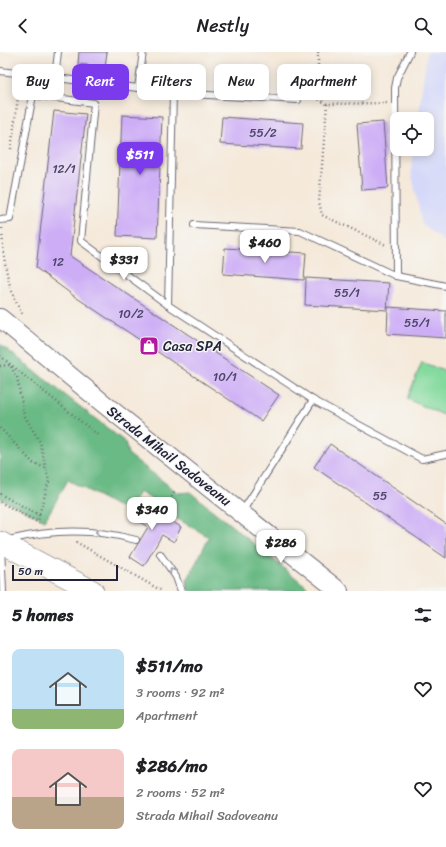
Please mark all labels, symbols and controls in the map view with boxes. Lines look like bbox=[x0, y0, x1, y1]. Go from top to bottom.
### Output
text: Nestly bbox=[197, 10, 249, 42]
icon: back bbox=[12, 15, 34, 37]
icon: search bbox=[412, 15, 434, 37]
chip: Buy bbox=[12, 64, 64, 100]
chip: Rent bbox=[72, 64, 129, 100]
chip: Filters bbox=[137, 64, 206, 100]
chip: New bbox=[214, 64, 269, 100]
chip: Apartment bbox=[277, 64, 371, 100]
map controls bbox=[390, 112, 434, 156]
button: locate bbox=[390, 112, 434, 156]
house number: 55/2 bbox=[249, 122, 277, 144]
pin: $511 bbox=[116, 142, 164, 176]
text: $511 bbox=[126, 143, 154, 166]
house number: 12/1 bbox=[52, 158, 76, 180]
pin: $460 bbox=[241, 230, 289, 264]
text: $460 bbox=[249, 231, 281, 254]
pin: $331 bbox=[100, 247, 148, 281]
text: $331 bbox=[110, 248, 138, 271]
house number: 12 bbox=[52, 251, 64, 273]
house number: 55/1 bbox=[334, 282, 360, 304]
house number: 10/2 bbox=[118, 303, 144, 325]
house number: 55/1 bbox=[404, 312, 430, 334]
place label: Casa SPA bbox=[163, 334, 222, 359]
shop icon: Casa SPA bbox=[138, 335, 160, 357]
house number: 10/1 bbox=[213, 366, 237, 388]
street label: Strada Mihail Sadoveanu bbox=[101, 399, 237, 513]
house number: 55 bbox=[373, 485, 387, 507]
pin: $340 bbox=[128, 497, 176, 531]
text: $340 bbox=[136, 498, 168, 521]
one-way arrow bbox=[95, 528, 101, 537]
pin: $286 bbox=[257, 530, 305, 564]
text: $286 bbox=[265, 531, 297, 554]
text: 50 m bbox=[18, 562, 43, 581]
scale bar bbox=[12, 563, 118, 582]
one-way arrow bbox=[170, 569, 177, 576]
text: 5 homes bbox=[12, 600, 73, 630]
icon: filters bbox=[412, 604, 434, 626]
text: $511/mo bbox=[136, 651, 203, 681]
icon: home bbox=[44, 665, 92, 713]
icon: heart bbox=[412, 678, 434, 700]
text: 3 rooms · 92 m² bbox=[136, 681, 225, 704]
text: Apartment bbox=[136, 704, 197, 727]
text: $286/mo bbox=[136, 751, 207, 781]
icon: home bbox=[44, 765, 92, 813]
icon: heart bbox=[412, 778, 434, 800]
text: 2 rooms · 52 m² bbox=[136, 781, 225, 804]
text: Strada Mihail Sadoveanu bbox=[136, 804, 278, 827]

